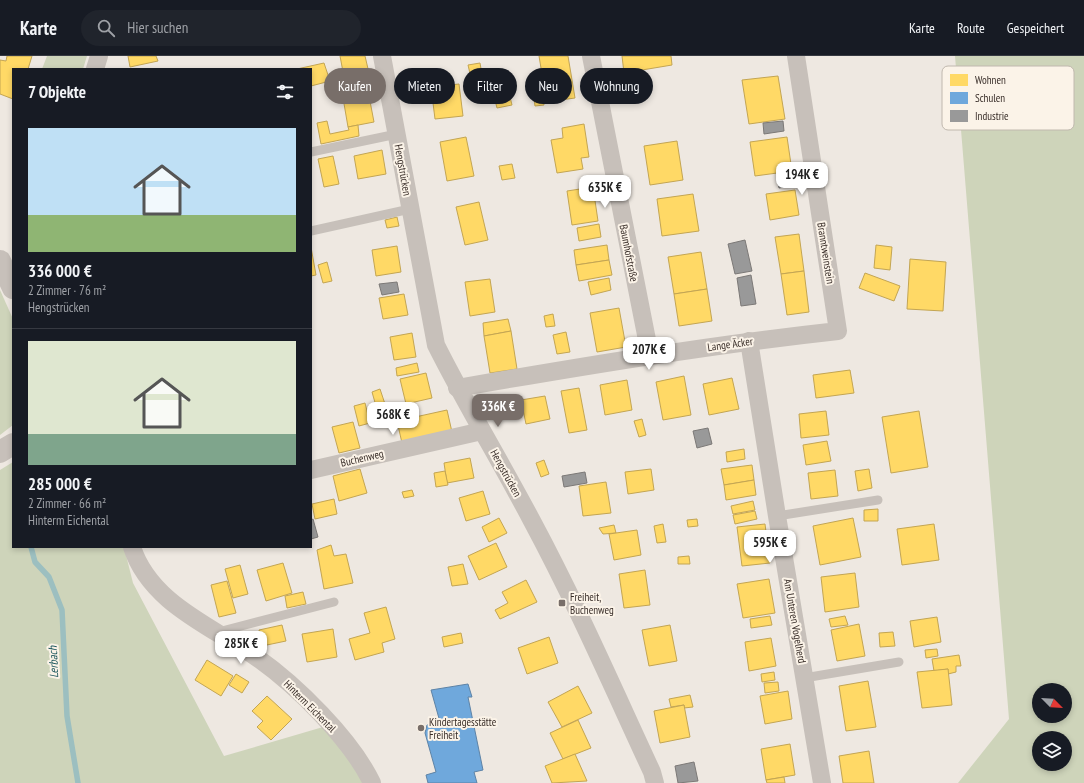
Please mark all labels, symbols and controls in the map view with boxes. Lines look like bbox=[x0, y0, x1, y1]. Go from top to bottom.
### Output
search box bbox=[81, 10, 361, 46]
text: Karte bbox=[20, 16, 57, 40]
icon: search bbox=[95, 17, 117, 39]
text: Hier suchen bbox=[127, 18, 188, 37]
text: Karte bbox=[909, 19, 935, 37]
text: Route bbox=[957, 19, 985, 37]
text: Gespeichert bbox=[1007, 19, 1064, 37]
legend bbox=[942, 66, 1074, 130]
chip: Kaufen bbox=[324, 68, 386, 104]
chip: Mieten bbox=[394, 68, 455, 104]
chip: Filter bbox=[463, 68, 517, 104]
chip: Neu bbox=[525, 68, 572, 104]
chip: Wohnung bbox=[580, 68, 653, 104]
text: Wohnen bbox=[975, 73, 1006, 87]
text: 7 Objekte bbox=[28, 81, 86, 103]
icon: filters bbox=[274, 81, 296, 103]
text: Schulen bbox=[975, 91, 1005, 105]
text: Industrie bbox=[975, 109, 1009, 123]
street label: Hengstrücken bbox=[392, 143, 414, 197]
icon: home bbox=[126, 154, 198, 226]
pin: 194K € bbox=[769, 162, 835, 196]
text: 194K € bbox=[785, 166, 819, 183]
pin: 635K € bbox=[572, 175, 638, 209]
text: 635K € bbox=[588, 179, 622, 196]
street label: Branntweinstein bbox=[814, 221, 838, 285]
street label: Baumhofstraße bbox=[617, 223, 641, 283]
text: 336 000 € bbox=[28, 260, 92, 282]
text: 2 Zimmer · 76 m² bbox=[28, 282, 106, 299]
text: Hengstrücken bbox=[28, 299, 89, 316]
street label: Lange Äcker bbox=[706, 334, 754, 354]
pin: 207K € bbox=[616, 337, 682, 371]
text: 207K € bbox=[632, 341, 666, 358]
icon: home bbox=[126, 367, 198, 439]
pin: 336K € bbox=[465, 394, 531, 428]
text: 336K € bbox=[481, 398, 515, 415]
pin: 568K € bbox=[360, 402, 426, 436]
text: 568K € bbox=[376, 406, 410, 423]
street label: Buchenweg bbox=[339, 446, 385, 470]
street label: Hengstrücken bbox=[487, 447, 525, 499]
text: 285 000 € bbox=[28, 473, 92, 495]
text: 2 Zimmer · 66 m² bbox=[28, 495, 106, 512]
text: Hinterm Eichental bbox=[28, 512, 109, 529]
pin: 595K € bbox=[737, 530, 803, 564]
text: 595K € bbox=[753, 534, 787, 551]
street label: Am Unteren Vogelherd bbox=[781, 578, 809, 665]
place label: Freiheit, Buchenweg bbox=[570, 590, 614, 617]
marker: Freiheit, Buchenweg bbox=[557, 598, 567, 608]
pin: 285K € bbox=[208, 631, 274, 665]
text: 285K € bbox=[224, 635, 258, 652]
water label: Lerbach bbox=[45, 645, 61, 679]
street label: Hinterm Eichental bbox=[281, 677, 339, 735]
north arrow bbox=[1032, 683, 1072, 723]
map controls bbox=[1032, 683, 1072, 771]
place label: Kindertagesstätte Freiheit bbox=[429, 715, 497, 742]
marker: Kindertagesstätte Freiheit bbox=[416, 723, 426, 733]
button: layers bbox=[1032, 731, 1072, 771]

